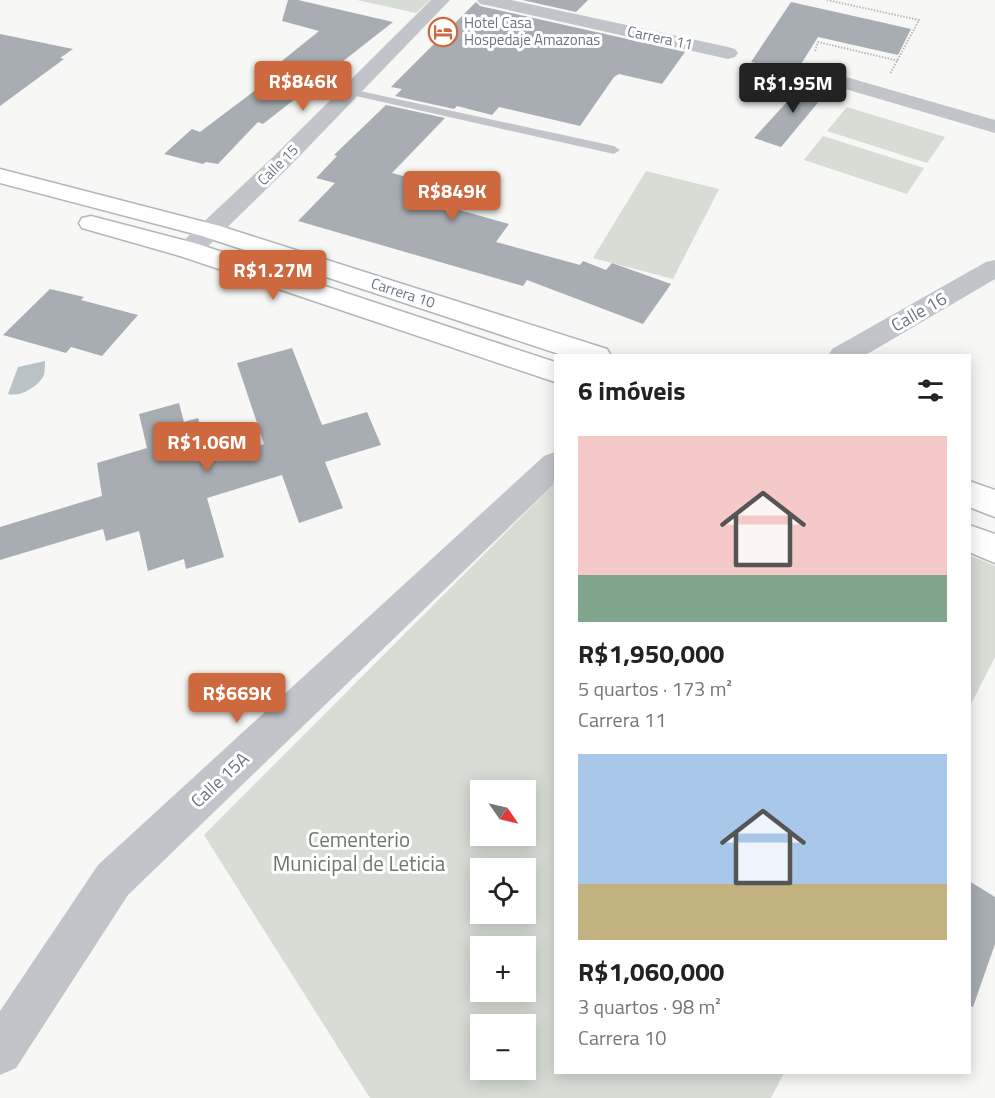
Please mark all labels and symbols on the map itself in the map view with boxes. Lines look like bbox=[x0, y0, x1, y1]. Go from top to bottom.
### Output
place label: Hotel Casa Hospedaje Amazonas bbox=[464, 11, 600, 51]
hotel icon: Hotel Casa Hospedaje Amazonas bbox=[427, 16, 459, 48]
street label: Carrera 11 bbox=[625, 19, 695, 56]
pin: R$846K bbox=[254, 61, 352, 112]
pin: R$1.95M bbox=[738, 63, 848, 114]
street label: Calle 15 bbox=[252, 139, 304, 191]
pin: R$849K bbox=[403, 171, 501, 222]
pin: R$1.27M bbox=[218, 250, 328, 301]
street label: Carrera 10 bbox=[368, 271, 438, 314]
street label: Calle 16 bbox=[886, 285, 952, 338]
pin: R$1.06M bbox=[152, 422, 262, 473]
pin: R$669K bbox=[188, 673, 286, 724]
street label: Calle 15A bbox=[184, 745, 255, 814]
north arrow bbox=[470, 780, 536, 846]
park label: Cementerio Municipal de Leticia bbox=[273, 823, 446, 879]

